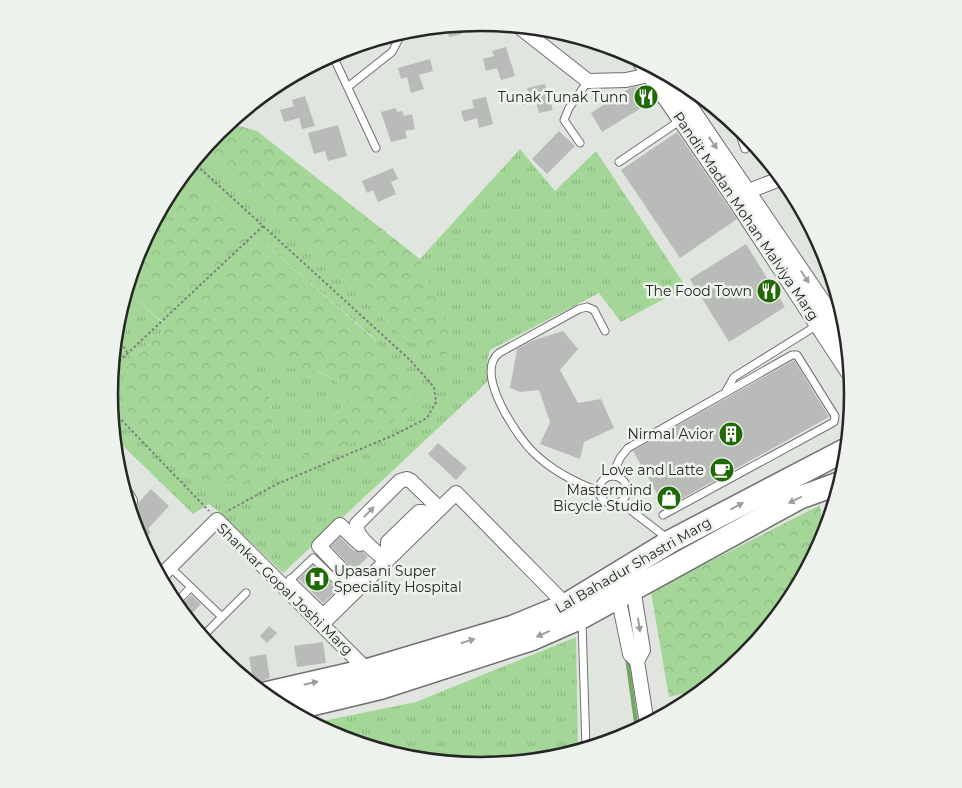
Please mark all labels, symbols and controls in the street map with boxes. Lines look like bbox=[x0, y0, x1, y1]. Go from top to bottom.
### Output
restaurant icon: Tunak Tunak Tunn bbox=[633, 84, 659, 110]
place label: Tunak Tunak Tunn bbox=[498, 88, 628, 106]
street label: Pandit Madan Mohan Malviya Marg bbox=[669, 108, 823, 324]
one-way arrow bbox=[708, 136, 718, 150]
one-way arrow bbox=[800, 270, 810, 284]
restaurant icon: The Food Town bbox=[756, 278, 782, 304]
place label: The Food Town bbox=[645, 282, 752, 300]
building icon: Nirmal Avior bbox=[718, 421, 744, 447]
place label: Nirmal Avior bbox=[627, 425, 714, 443]
cafe icon: Love and Latte bbox=[709, 457, 735, 483]
place label: Love and Latte bbox=[601, 461, 704, 479]
place label: Mastermind Bicycle Studio bbox=[553, 481, 652, 515]
shop icon: Mastermind Bicycle Studio bbox=[656, 485, 682, 511]
one-way arrow bbox=[788, 497, 802, 505]
one-way arrow bbox=[730, 502, 745, 510]
one-way arrow bbox=[363, 506, 375, 518]
street label: Lal Bahadur Shastri Marg bbox=[552, 513, 714, 617]
street label: Shankar Gopal Joshi Marg bbox=[213, 519, 357, 659]
place label: Upasani Super Speciality Hospital bbox=[334, 562, 462, 596]
hospital icon: Upasani Super Speciality Hospital bbox=[304, 566, 330, 592]
one-way arrow bbox=[636, 617, 644, 633]
one-way arrow bbox=[536, 630, 550, 638]
one-way arrow bbox=[460, 636, 475, 644]
one-way arrow bbox=[303, 679, 318, 687]

